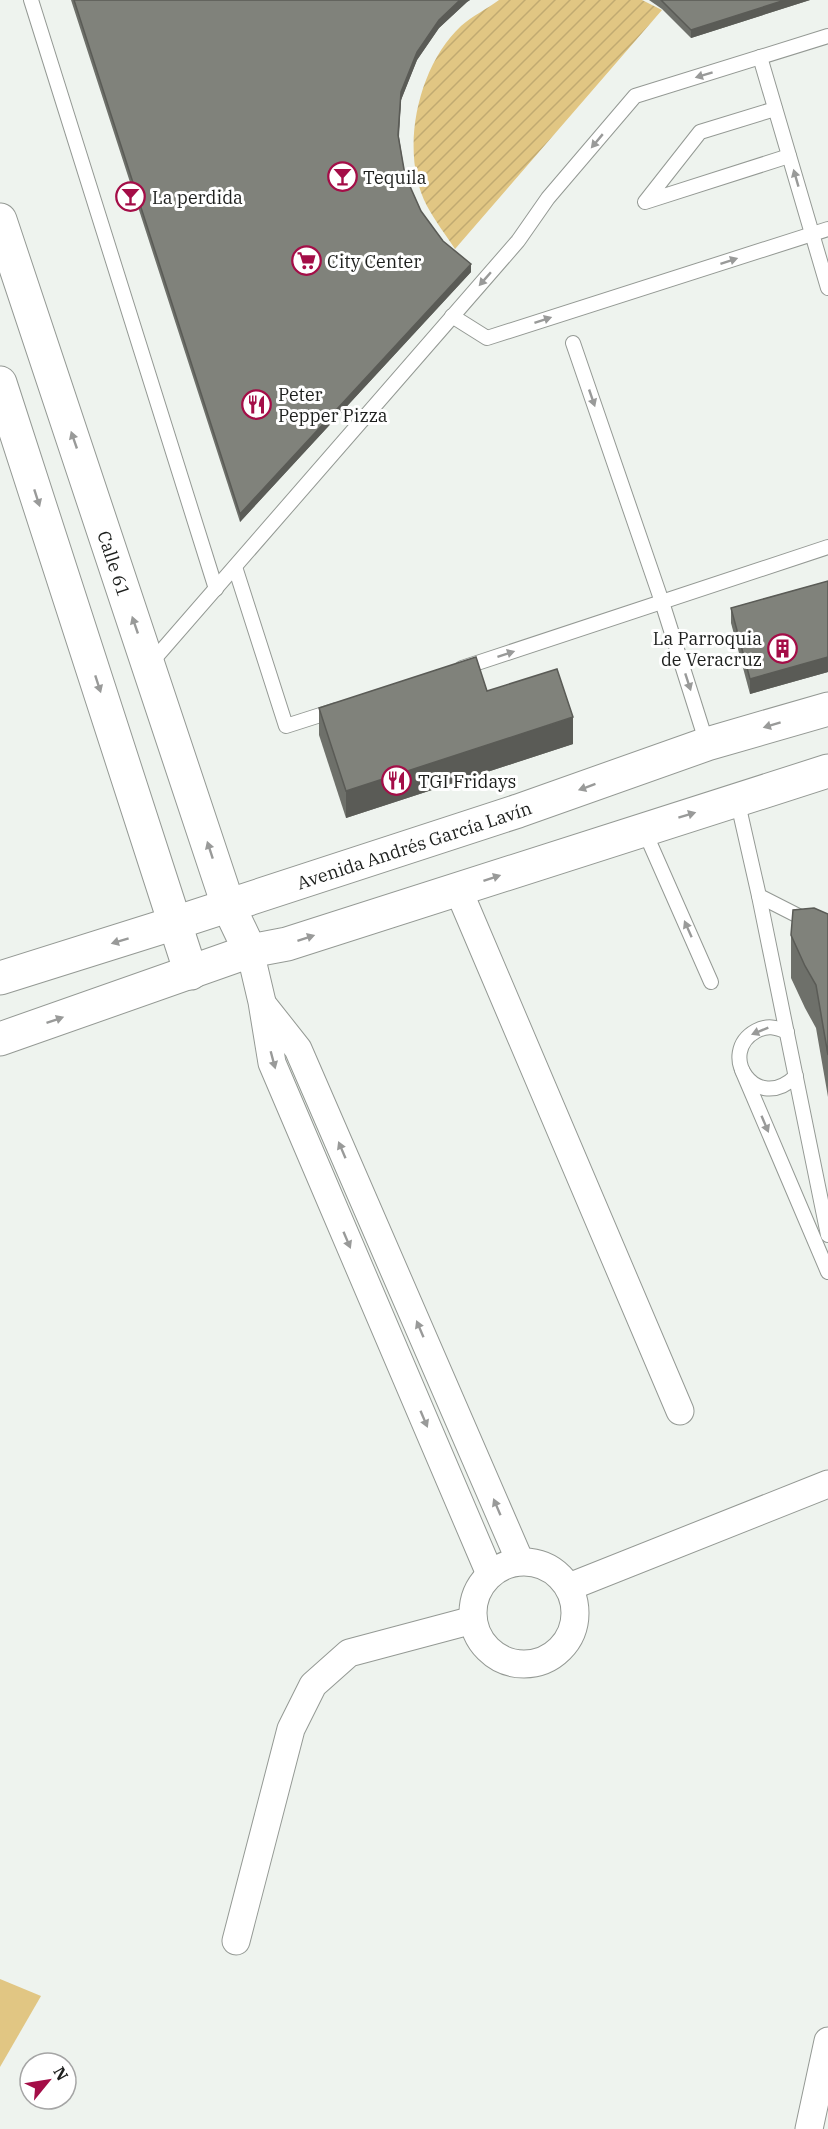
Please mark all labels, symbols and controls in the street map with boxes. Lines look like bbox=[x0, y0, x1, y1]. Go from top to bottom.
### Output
one-way arrow bbox=[695, 70, 713, 80]
one-way arrow bbox=[591, 133, 604, 148]
bar icon: Tequila bbox=[326, 161, 358, 193]
place label: Tequila bbox=[363, 166, 427, 189]
one-way arrow bbox=[791, 169, 800, 187]
bar icon: La perdida bbox=[115, 181, 147, 213]
place label: La perdida bbox=[152, 186, 243, 209]
supermarket icon: City Center bbox=[290, 245, 322, 277]
place label: City Center bbox=[327, 250, 421, 273]
one-way arrow bbox=[720, 256, 738, 265]
one-way arrow bbox=[478, 271, 492, 286]
one-way arrow bbox=[534, 315, 552, 324]
place label: Peter Pepper Pizza bbox=[278, 383, 388, 427]
restaurant icon: Peter Pepper Pizza bbox=[241, 388, 273, 420]
one-way arrow bbox=[587, 389, 597, 407]
one-way arrow bbox=[68, 431, 78, 449]
one-way arrow bbox=[33, 489, 43, 507]
street label: Calle 61 bbox=[93, 528, 136, 599]
one-way arrow bbox=[130, 616, 140, 634]
place label: La Parroquia de Veracruz bbox=[653, 627, 762, 671]
building icon: La Parroquia de Veracruz bbox=[767, 632, 799, 664]
one-way arrow bbox=[497, 648, 515, 658]
one-way arrow bbox=[684, 673, 693, 691]
one-way arrow bbox=[93, 675, 103, 693]
one-way arrow bbox=[763, 721, 781, 730]
restaurant icon: TGI Fridays bbox=[381, 765, 413, 797]
place label: TGI Fridays bbox=[418, 770, 516, 793]
one-way arrow bbox=[578, 783, 596, 793]
street label: Avenida Andrés García Lavín bbox=[294, 796, 535, 894]
one-way arrow bbox=[678, 810, 696, 819]
one-way arrow bbox=[205, 841, 214, 859]
one-way arrow bbox=[483, 873, 501, 882]
one-way arrow bbox=[683, 920, 692, 937]
one-way arrow bbox=[297, 932, 315, 942]
one-way arrow bbox=[110, 937, 128, 946]
one-way arrow bbox=[46, 1014, 64, 1024]
one-way arrow bbox=[750, 1026, 768, 1036]
one-way arrow bbox=[268, 1051, 278, 1069]
one-way arrow bbox=[761, 1115, 770, 1133]
one-way arrow bbox=[337, 1140, 347, 1158]
one-way arrow bbox=[343, 1231, 352, 1248]
one-way arrow bbox=[415, 1320, 424, 1337]
one-way arrow bbox=[420, 1410, 429, 1428]
one-way arrow bbox=[492, 1498, 502, 1516]
north arrow bbox=[18, 2051, 78, 2111]
text: N bbox=[49, 2063, 73, 2084]

